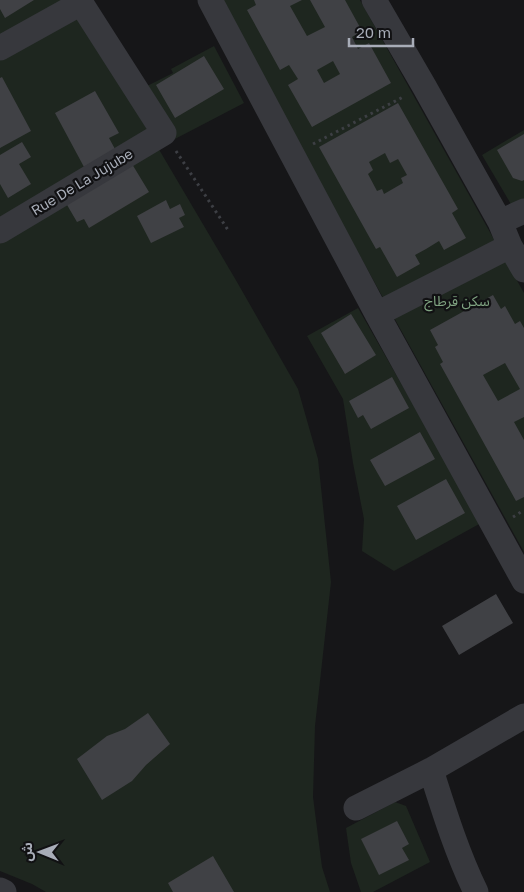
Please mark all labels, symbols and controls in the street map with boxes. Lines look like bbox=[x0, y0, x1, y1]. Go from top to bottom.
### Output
scale bar bbox=[349, 15, 413, 47]
text: 20 m bbox=[356, 23, 391, 41]
street label: Rue De La Jujube bbox=[28, 145, 136, 219]
park label: سكن قرطاج bbox=[424, 292, 490, 312]
north arrow bbox=[15, 827, 65, 877]
text: ش bbox=[18, 842, 35, 862]

